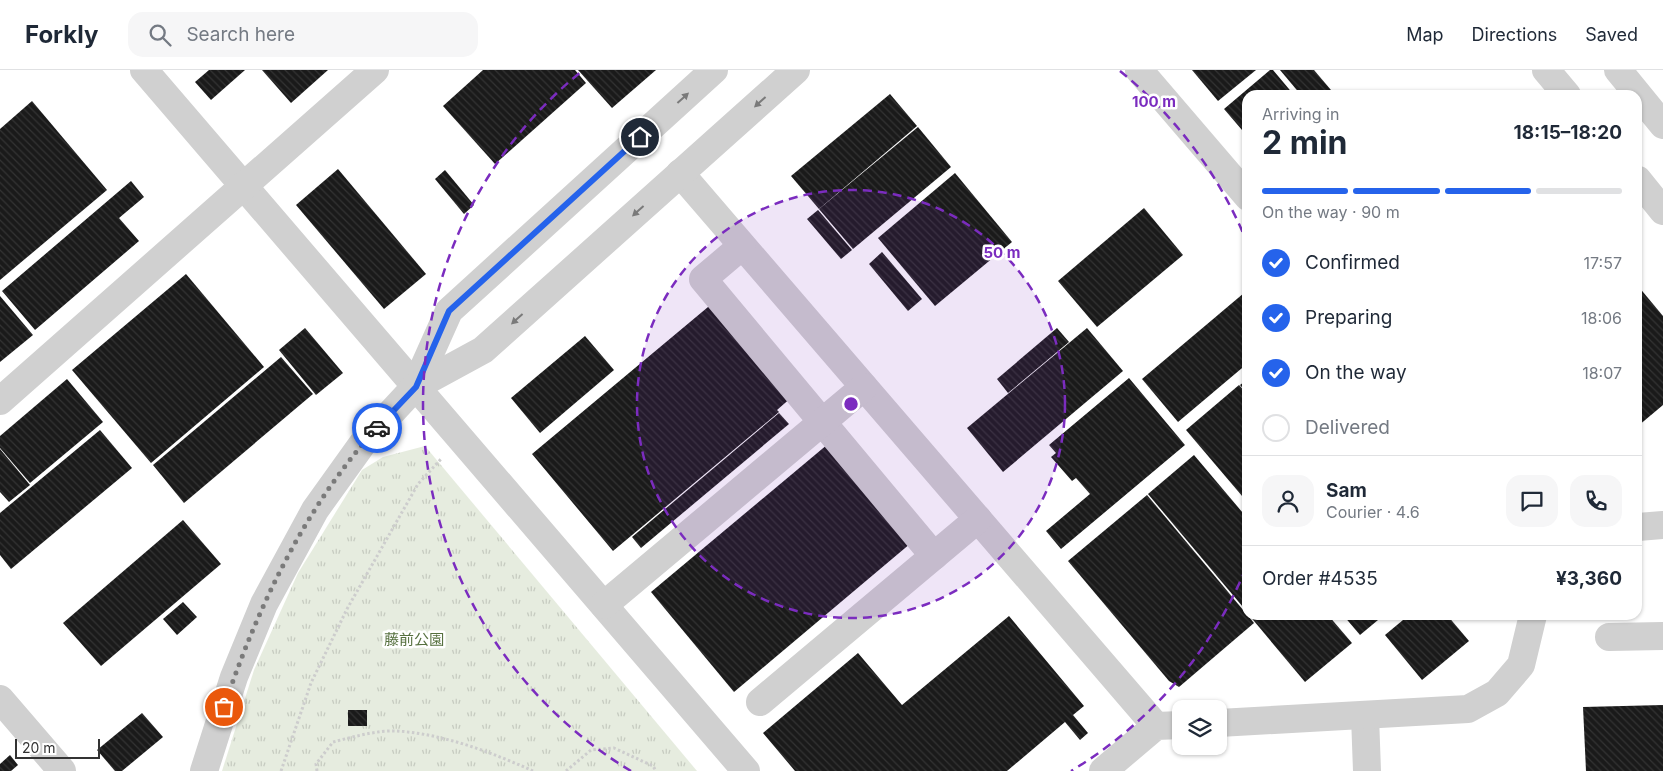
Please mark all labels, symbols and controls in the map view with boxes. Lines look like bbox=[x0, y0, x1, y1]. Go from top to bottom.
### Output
search box bbox=[128, 12, 478, 57]
text: Forkly bbox=[25, 20, 98, 49]
icon: search bbox=[146, 21, 174, 49]
text: Search here bbox=[186, 23, 295, 46]
text: Map bbox=[1406, 24, 1444, 45]
text: Directions bbox=[1472, 24, 1557, 45]
text: Saved bbox=[1585, 24, 1638, 45]
one-way arrow bbox=[676, 92, 688, 104]
text: 100 m bbox=[1132, 92, 1176, 111]
one-way arrow bbox=[753, 97, 766, 108]
text: Arriving in bbox=[1262, 104, 1339, 124]
pin bbox=[619, 116, 661, 158]
text: 18:15–18:20 bbox=[1514, 121, 1622, 144]
icon: home bbox=[626, 123, 654, 151]
text: 2 min bbox=[1262, 123, 1348, 162]
text: On the way · 90 m bbox=[1262, 202, 1400, 222]
one-way arrow bbox=[633, 205, 645, 217]
text: 50 m bbox=[984, 243, 1020, 262]
icon: check bbox=[1262, 249, 1290, 277]
text: Confirmed bbox=[1305, 251, 1400, 274]
text: 17:57 bbox=[1584, 253, 1622, 273]
icon: check bbox=[1262, 304, 1290, 332]
text: Preparing bbox=[1305, 306, 1392, 329]
text: 18:06 bbox=[1581, 308, 1622, 328]
one-way arrow bbox=[512, 313, 524, 325]
icon: check bbox=[1262, 359, 1290, 387]
text: On the way bbox=[1305, 361, 1407, 384]
text: 18:07 bbox=[1582, 363, 1622, 383]
centre of rings bbox=[842, 395, 860, 413]
courier bbox=[352, 403, 402, 453]
icon: car bbox=[363, 414, 391, 442]
text: Delivered bbox=[1305, 416, 1390, 439]
button: person bbox=[1262, 475, 1314, 527]
button: chat bbox=[1506, 475, 1558, 527]
button: phone bbox=[1570, 475, 1622, 527]
text: Sam bbox=[1326, 479, 1367, 502]
text: Courier · 4.6 bbox=[1326, 502, 1420, 522]
text: Order #4535 bbox=[1262, 567, 1378, 590]
text: ¥3,360 bbox=[1556, 567, 1622, 590]
park label: 藤前公園 bbox=[384, 630, 444, 649]
pin bbox=[203, 686, 245, 728]
icon: bag bbox=[210, 693, 238, 721]
map controls bbox=[1172, 700, 1227, 755]
button: layers bbox=[1172, 700, 1227, 755]
scale bar bbox=[15, 736, 100, 759]
text: 20 m bbox=[22, 739, 56, 756]

